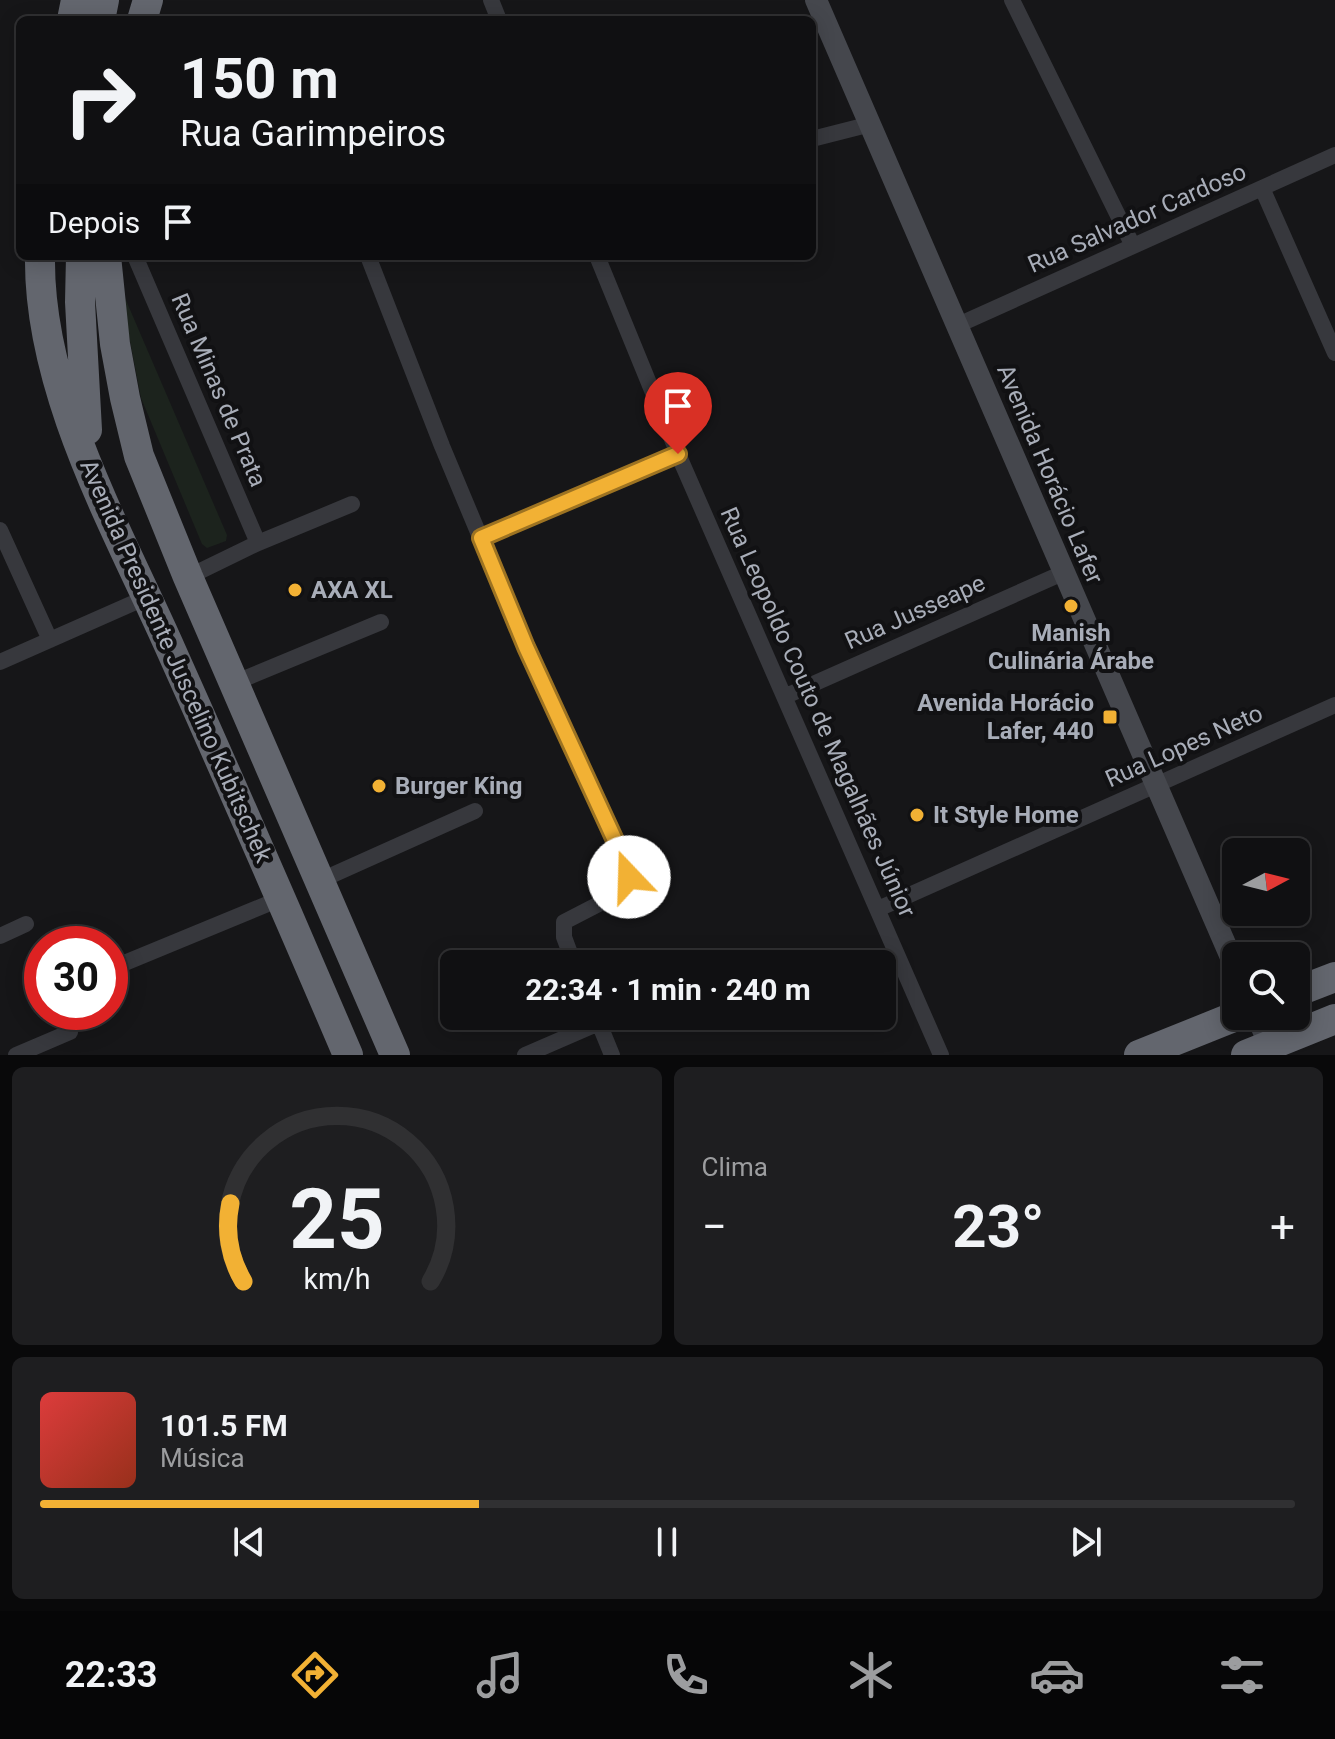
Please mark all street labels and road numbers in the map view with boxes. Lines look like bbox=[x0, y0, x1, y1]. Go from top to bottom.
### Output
street label: Rua Salvador Cardoso bbox=[1024, 157, 1250, 279]
street label: Rua Minas de Prata bbox=[166, 289, 272, 491]
street label: Avenida Horácio Lafer bbox=[991, 360, 1109, 588]
street label: Avenida Presidente Juscelino Kubitschek bbox=[74, 455, 278, 867]
street label: Rua Leopoldo Couto de Magalhães Júnior bbox=[715, 503, 921, 921]
street label: Rua Jusseape bbox=[841, 569, 989, 655]
street label: Rua Lopes Neto bbox=[1101, 699, 1267, 793]

